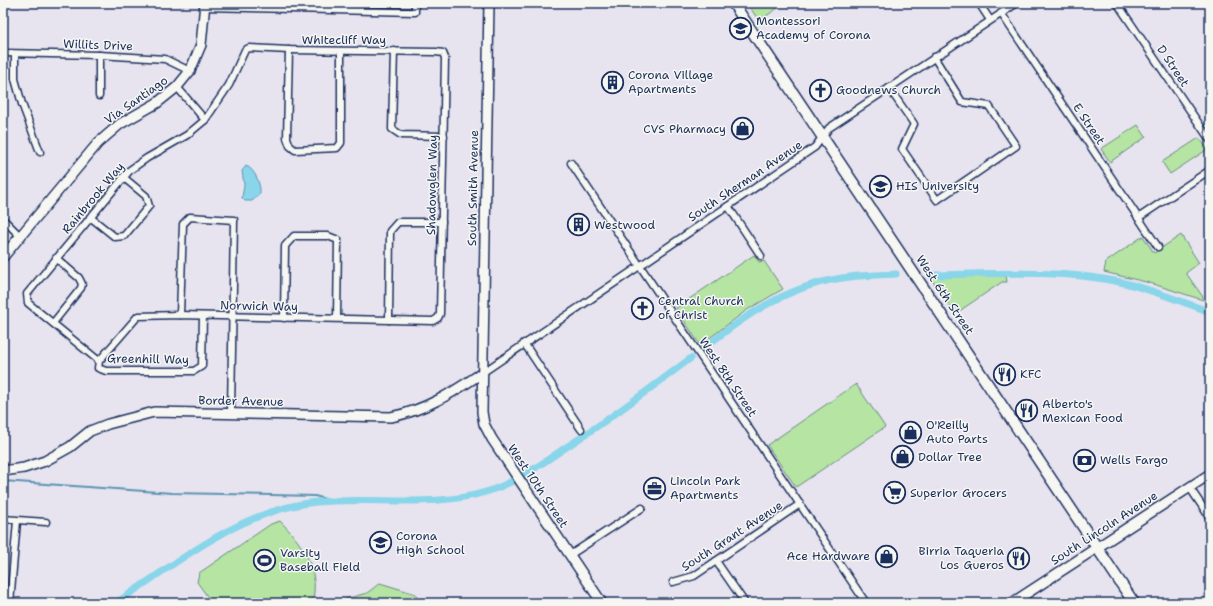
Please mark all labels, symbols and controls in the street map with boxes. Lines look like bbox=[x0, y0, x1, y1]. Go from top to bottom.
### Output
place label: Montessori Academy of Corona bbox=[756, 13, 871, 43]
school or university icon: Montessori Academy of Corona bbox=[727, 15, 753, 41]
street label: Whitecliff Way bbox=[302, 32, 386, 48]
street label: Willits Drive bbox=[63, 36, 133, 54]
street label: D Street bbox=[1153, 42, 1193, 90]
place label: Corona Village Apartments bbox=[628, 67, 714, 97]
building icon: Corona Village Apartments bbox=[600, 69, 626, 95]
street label: Via Santiago bbox=[101, 72, 171, 128]
church icon: Goodnews Church bbox=[808, 77, 834, 103]
place label: Goodnews Church bbox=[836, 82, 941, 98]
street label: E Street bbox=[1069, 100, 1109, 148]
shop icon: CVS Pharmacy bbox=[729, 116, 755, 142]
place label: CVS Pharmacy bbox=[643, 121, 726, 137]
street label: South Smith Avenue bbox=[464, 130, 482, 246]
street label: Shadowglen Way bbox=[423, 135, 441, 235]
street label: South Sherman Avenue bbox=[685, 137, 805, 225]
street label: Rainbrook Way bbox=[58, 159, 128, 237]
school or university icon: HIS University bbox=[868, 173, 894, 199]
place label: HIS University bbox=[896, 178, 979, 194]
building icon: Westwood bbox=[566, 212, 592, 238]
place label: Westwood bbox=[594, 217, 655, 233]
street label: West 6th Street bbox=[912, 252, 978, 338]
place label: Central Church of Christ bbox=[658, 293, 744, 323]
church icon: Central Church of Christ bbox=[630, 295, 656, 321]
street label: Norwich Way bbox=[220, 297, 298, 315]
street label: West 8th Street bbox=[695, 334, 761, 420]
street label: Greenhill Way bbox=[107, 350, 189, 368]
restaurant icon: KFC bbox=[991, 361, 1017, 387]
place label: KFC bbox=[1020, 366, 1041, 382]
street label: Border Avenue bbox=[198, 392, 284, 410]
place label: Alberto's Mexican Food bbox=[1042, 396, 1123, 426]
restaurant icon: Alberto's Mexican Food bbox=[1014, 398, 1040, 424]
place label: O'Reilly Auto Parts bbox=[926, 417, 988, 447]
shop icon: O'Reilly Auto Parts bbox=[898, 419, 924, 445]
street label: West 10th Street bbox=[504, 441, 572, 531]
shop icon: Dollar Tree bbox=[889, 444, 915, 470]
bank icon: Wells Fargo bbox=[1072, 447, 1098, 473]
place label: Dollar Tree bbox=[918, 449, 982, 465]
place label: Wells Fargo bbox=[1100, 452, 1168, 468]
place label: Lincoln Park Apartments bbox=[670, 473, 741, 503]
office icon: Lincoln Park Apartments bbox=[641, 475, 667, 501]
supermarket icon: Superior Grocers bbox=[881, 480, 907, 506]
place label: Superior Grocers bbox=[910, 485, 1007, 501]
street label: South Lincoln Avenue bbox=[1047, 487, 1161, 569]
street label: South Grant Avenue bbox=[678, 497, 786, 575]
place label: Corona High School bbox=[396, 528, 465, 558]
school or university icon: Corona High School bbox=[367, 530, 393, 556]
shop icon: Ace Hardware bbox=[873, 543, 899, 569]
place label: Birria Taqueria Los Gueros bbox=[919, 543, 1005, 573]
place label: Varsity Baseball Field bbox=[280, 545, 360, 575]
restaurant icon: Birria Taqueria Los Gueros bbox=[1006, 545, 1032, 571]
sports icon: Varsity Baseball Field bbox=[251, 547, 277, 573]
place label: Ace Hardware bbox=[787, 548, 870, 564]

